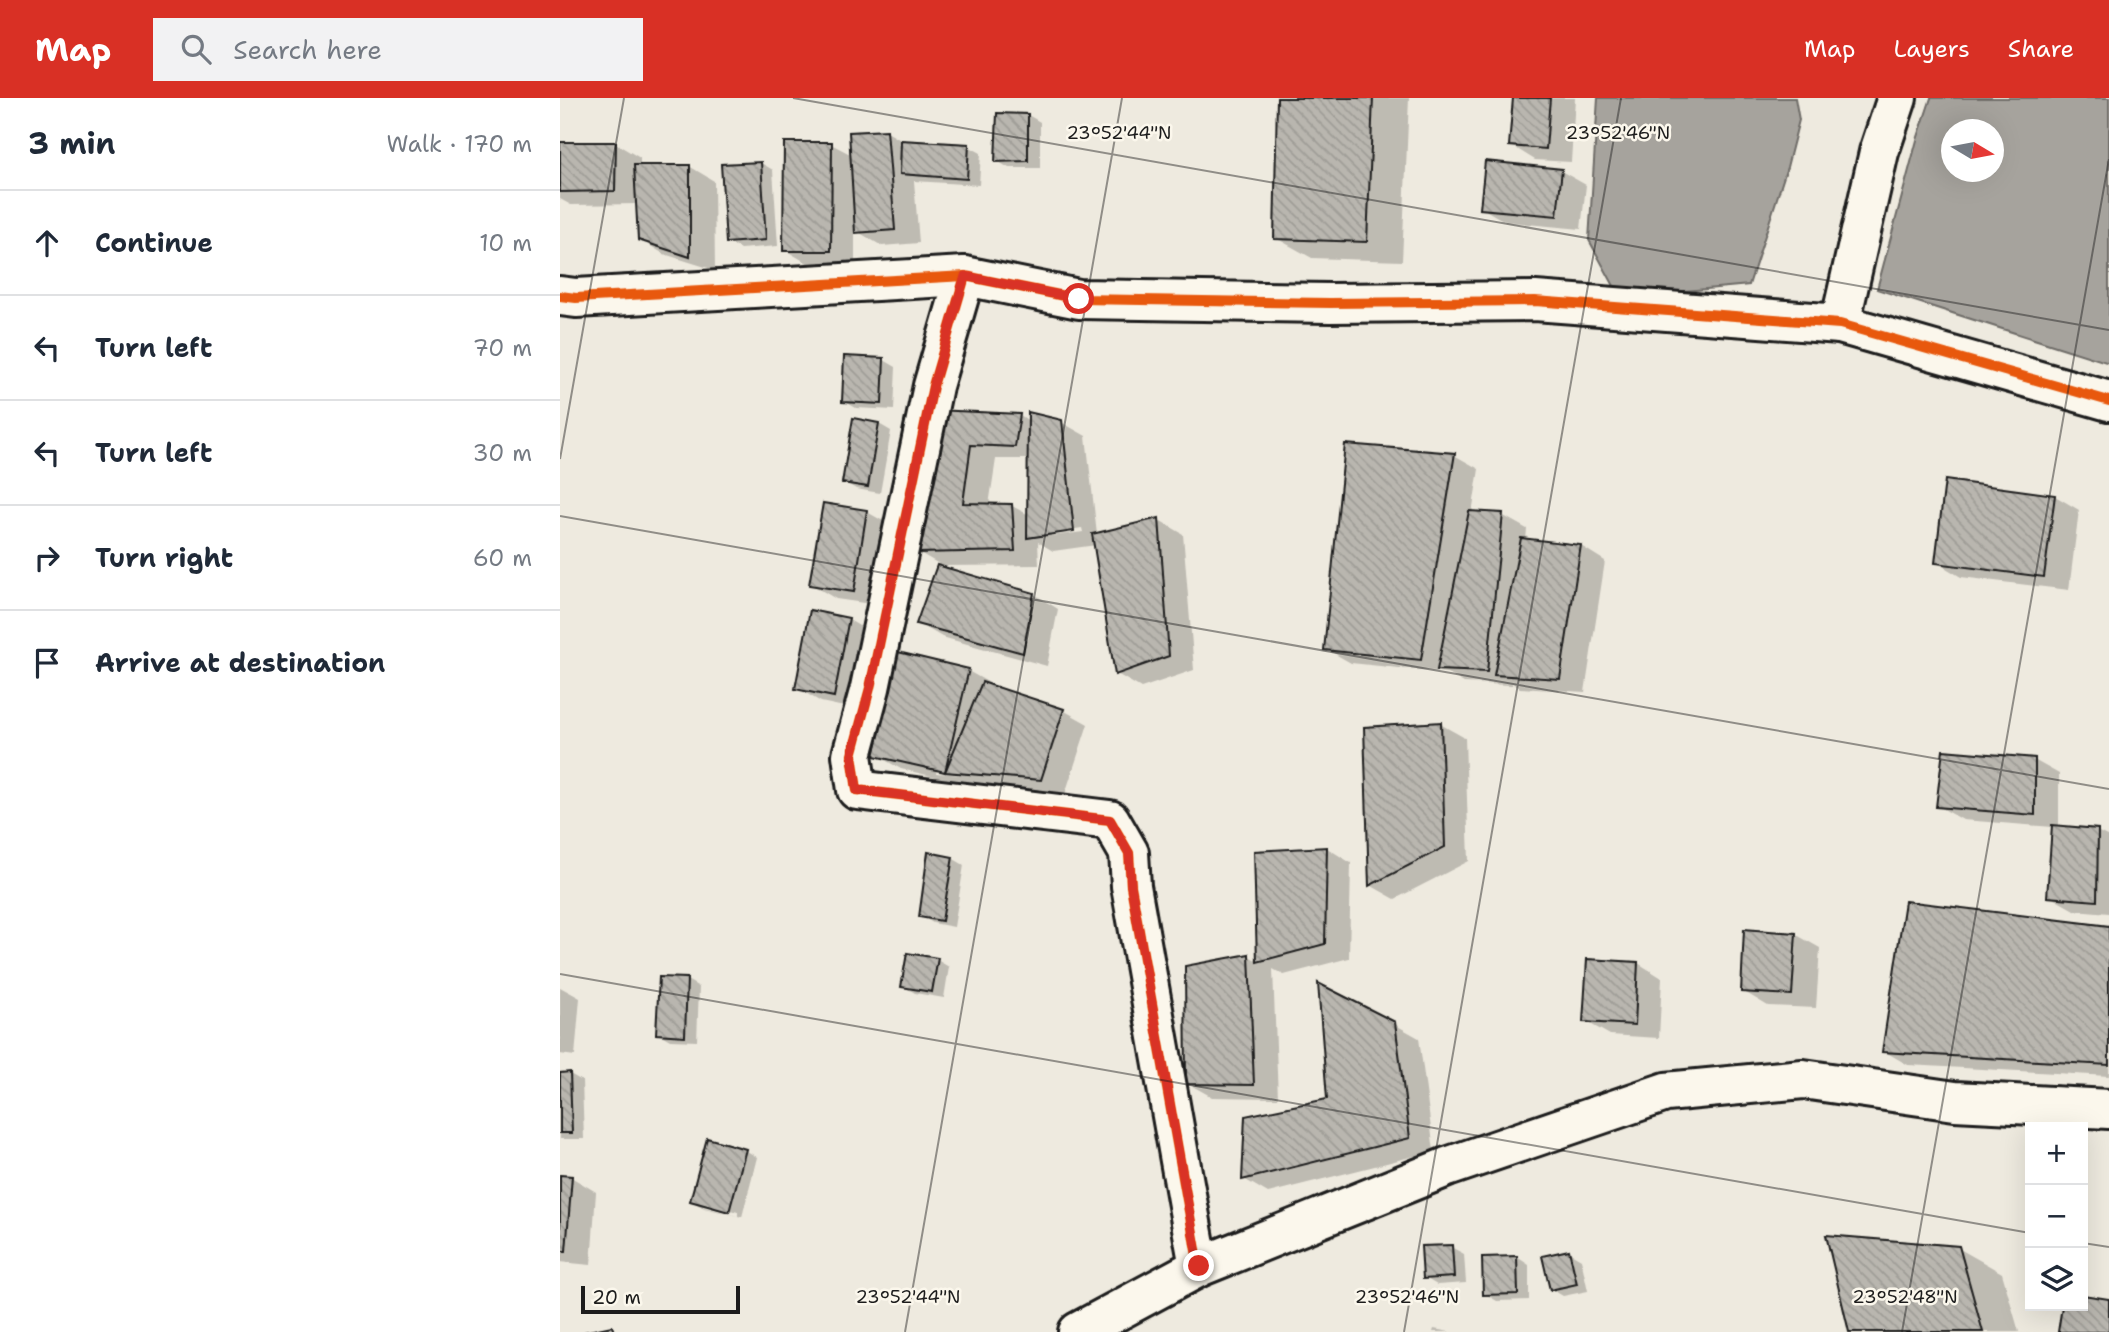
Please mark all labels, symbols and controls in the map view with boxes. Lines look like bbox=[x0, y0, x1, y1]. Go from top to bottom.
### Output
search box bbox=[153, 18, 643, 81]
text: Map bbox=[35, 27, 111, 72]
icon: search bbox=[177, 30, 215, 68]
text: Search here bbox=[233, 32, 382, 67]
text: Map bbox=[1804, 33, 1855, 65]
text: Layers bbox=[1893, 33, 1970, 65]
text: Share bbox=[2008, 33, 2074, 65]
north arrow bbox=[1941, 119, 2004, 182]
text: 23°52'44"N bbox=[1066, 121, 1172, 145]
text: 23°52'46"N bbox=[1566, 121, 1670, 145]
text: 3 min bbox=[28, 123, 115, 164]
text: Walk · 170 m bbox=[387, 129, 532, 159]
icon: ahead bbox=[28, 224, 66, 262]
text: Continue bbox=[95, 225, 213, 260]
text: 10 m bbox=[479, 228, 532, 258]
route start bbox=[1063, 283, 1094, 314]
icon: left bbox=[28, 329, 66, 367]
text: Turn left bbox=[95, 330, 212, 365]
text: 70 m bbox=[473, 333, 532, 363]
icon: left bbox=[28, 434, 66, 472]
text: Turn left bbox=[95, 435, 212, 470]
text: 30 m bbox=[473, 438, 532, 468]
icon: right bbox=[28, 539, 66, 577]
text: Turn right bbox=[95, 540, 233, 575]
text: 60 m bbox=[473, 543, 532, 573]
icon: arrive bbox=[28, 644, 66, 682]
text: Arrive at destination bbox=[95, 645, 385, 680]
map controls bbox=[2025, 1122, 2088, 1311]
button: + bbox=[2025, 1122, 2088, 1185]
button: − bbox=[2025, 1185, 2088, 1248]
button: layers bbox=[2025, 1248, 2088, 1311]
route end bbox=[1183, 1250, 1214, 1281]
scale bar bbox=[581, 1283, 740, 1315]
text: 20 m bbox=[592, 1285, 641, 1310]
text: 23°52'44"N bbox=[855, 1285, 961, 1309]
text: 23°52'46"N bbox=[1355, 1285, 1459, 1309]
text: 23°52'48"N bbox=[1852, 1285, 1958, 1309]

